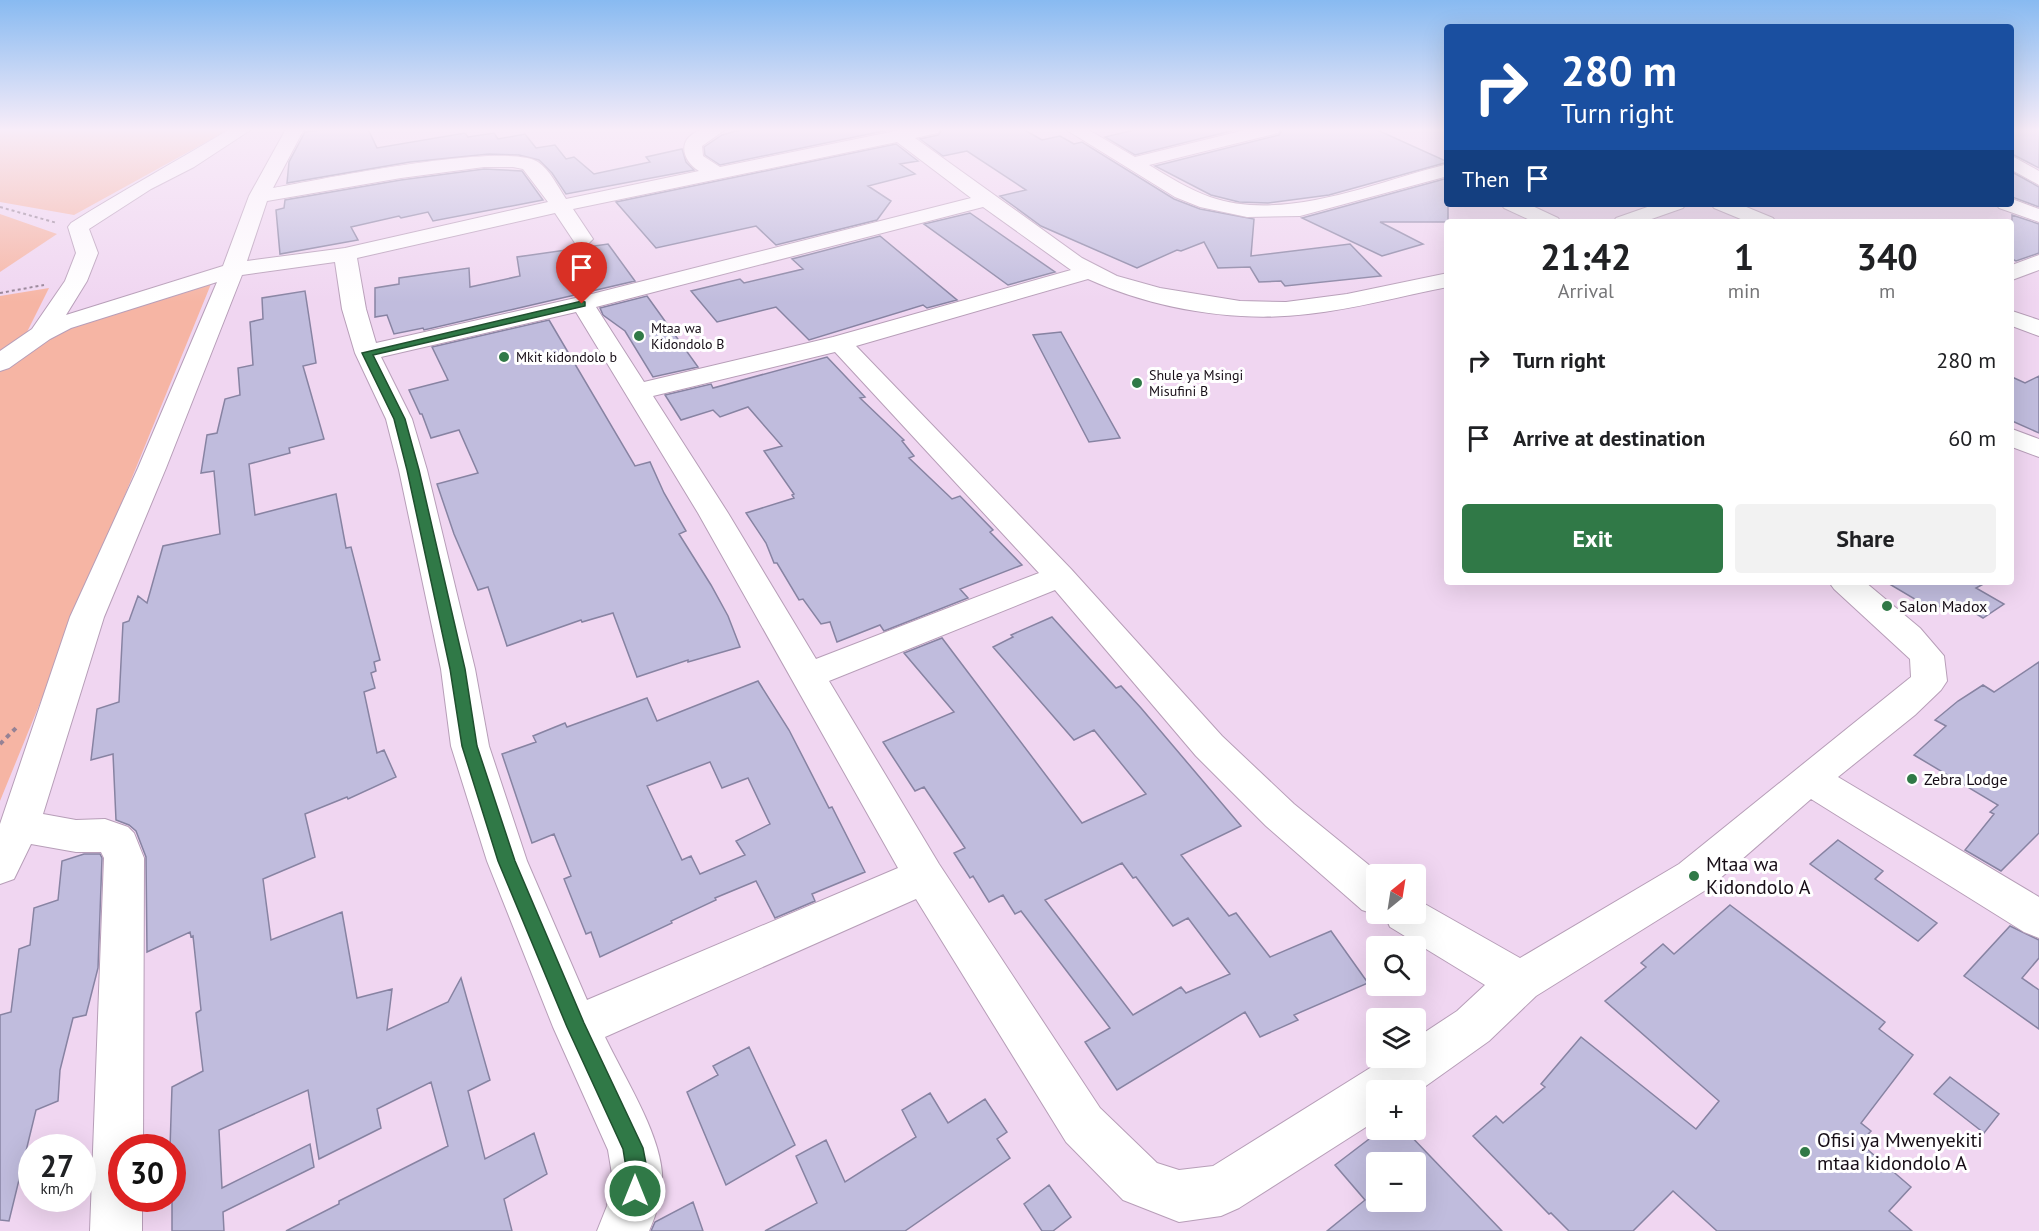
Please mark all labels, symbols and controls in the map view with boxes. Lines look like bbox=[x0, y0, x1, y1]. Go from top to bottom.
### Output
text: 280 m bbox=[1561, 43, 1677, 98]
icon: right bbox=[1462, 48, 1540, 126]
text: Turn right bbox=[1561, 96, 1674, 130]
icon: arrive bbox=[1521, 162, 1554, 195]
text: Then bbox=[1462, 165, 1509, 193]
text: 21:42 bbox=[1540, 233, 1632, 280]
text: 1 bbox=[1734, 233, 1754, 280]
text: 340 bbox=[1857, 233, 1918, 280]
pin bbox=[556, 242, 607, 304]
icon: arrive bbox=[565, 251, 598, 284]
text: Arrival bbox=[1558, 278, 1614, 304]
text: min bbox=[1728, 278, 1760, 304]
text: m bbox=[1879, 278, 1895, 304]
place label: Mtaa wa Kidondolo B bbox=[651, 319, 725, 353]
marker: Mtaa wa Kidondolo B bbox=[632, 329, 646, 343]
icon: right bbox=[1462, 344, 1495, 377]
text: Turn right bbox=[1513, 346, 1605, 374]
text: 280 m bbox=[1936, 346, 1996, 374]
place label: Mkit kidondolo b bbox=[516, 348, 617, 366]
marker: Mkit kidondolo b bbox=[497, 350, 511, 364]
place label: Shule ya Msingi Misufini B bbox=[1149, 366, 1243, 400]
marker: Shule ya Msingi Misufini B bbox=[1130, 376, 1144, 390]
icon: arrive bbox=[1462, 422, 1495, 455]
text: Arrive at destination bbox=[1513, 424, 1705, 452]
text: 60 m bbox=[1948, 424, 1996, 452]
button: Exit bbox=[1462, 504, 1723, 573]
button: Share bbox=[1735, 504, 1996, 573]
place label: Salon Madox bbox=[1899, 596, 1987, 616]
marker: Salon Madox bbox=[1880, 599, 1894, 613]
place label: Zebra Lodge bbox=[1924, 769, 2008, 789]
marker: Zebra Lodge bbox=[1905, 772, 1919, 786]
place label: Mtaa wa Kidondolo A bbox=[1706, 851, 1811, 900]
north arrow bbox=[1366, 864, 1426, 924]
map controls bbox=[1366, 864, 1426, 1212]
marker: Mtaa wa Kidondolo A bbox=[1687, 869, 1701, 883]
button: search bbox=[1366, 936, 1426, 996]
button: layers bbox=[1366, 1008, 1426, 1068]
button: + bbox=[1366, 1080, 1426, 1140]
place label: Ofisi ya Mwenyekiti mtaa kidondolo A bbox=[1817, 1127, 1983, 1176]
speed limit sign: 30 bbox=[108, 1134, 186, 1212]
marker: Ofisi ya Mwenyekiti mtaa kidondolo A bbox=[1798, 1145, 1812, 1159]
text: 27 bbox=[40, 1146, 74, 1185]
button: − bbox=[1366, 1152, 1426, 1212]
position arrow bbox=[603, 1159, 667, 1223]
text: km/h bbox=[41, 1179, 73, 1198]

